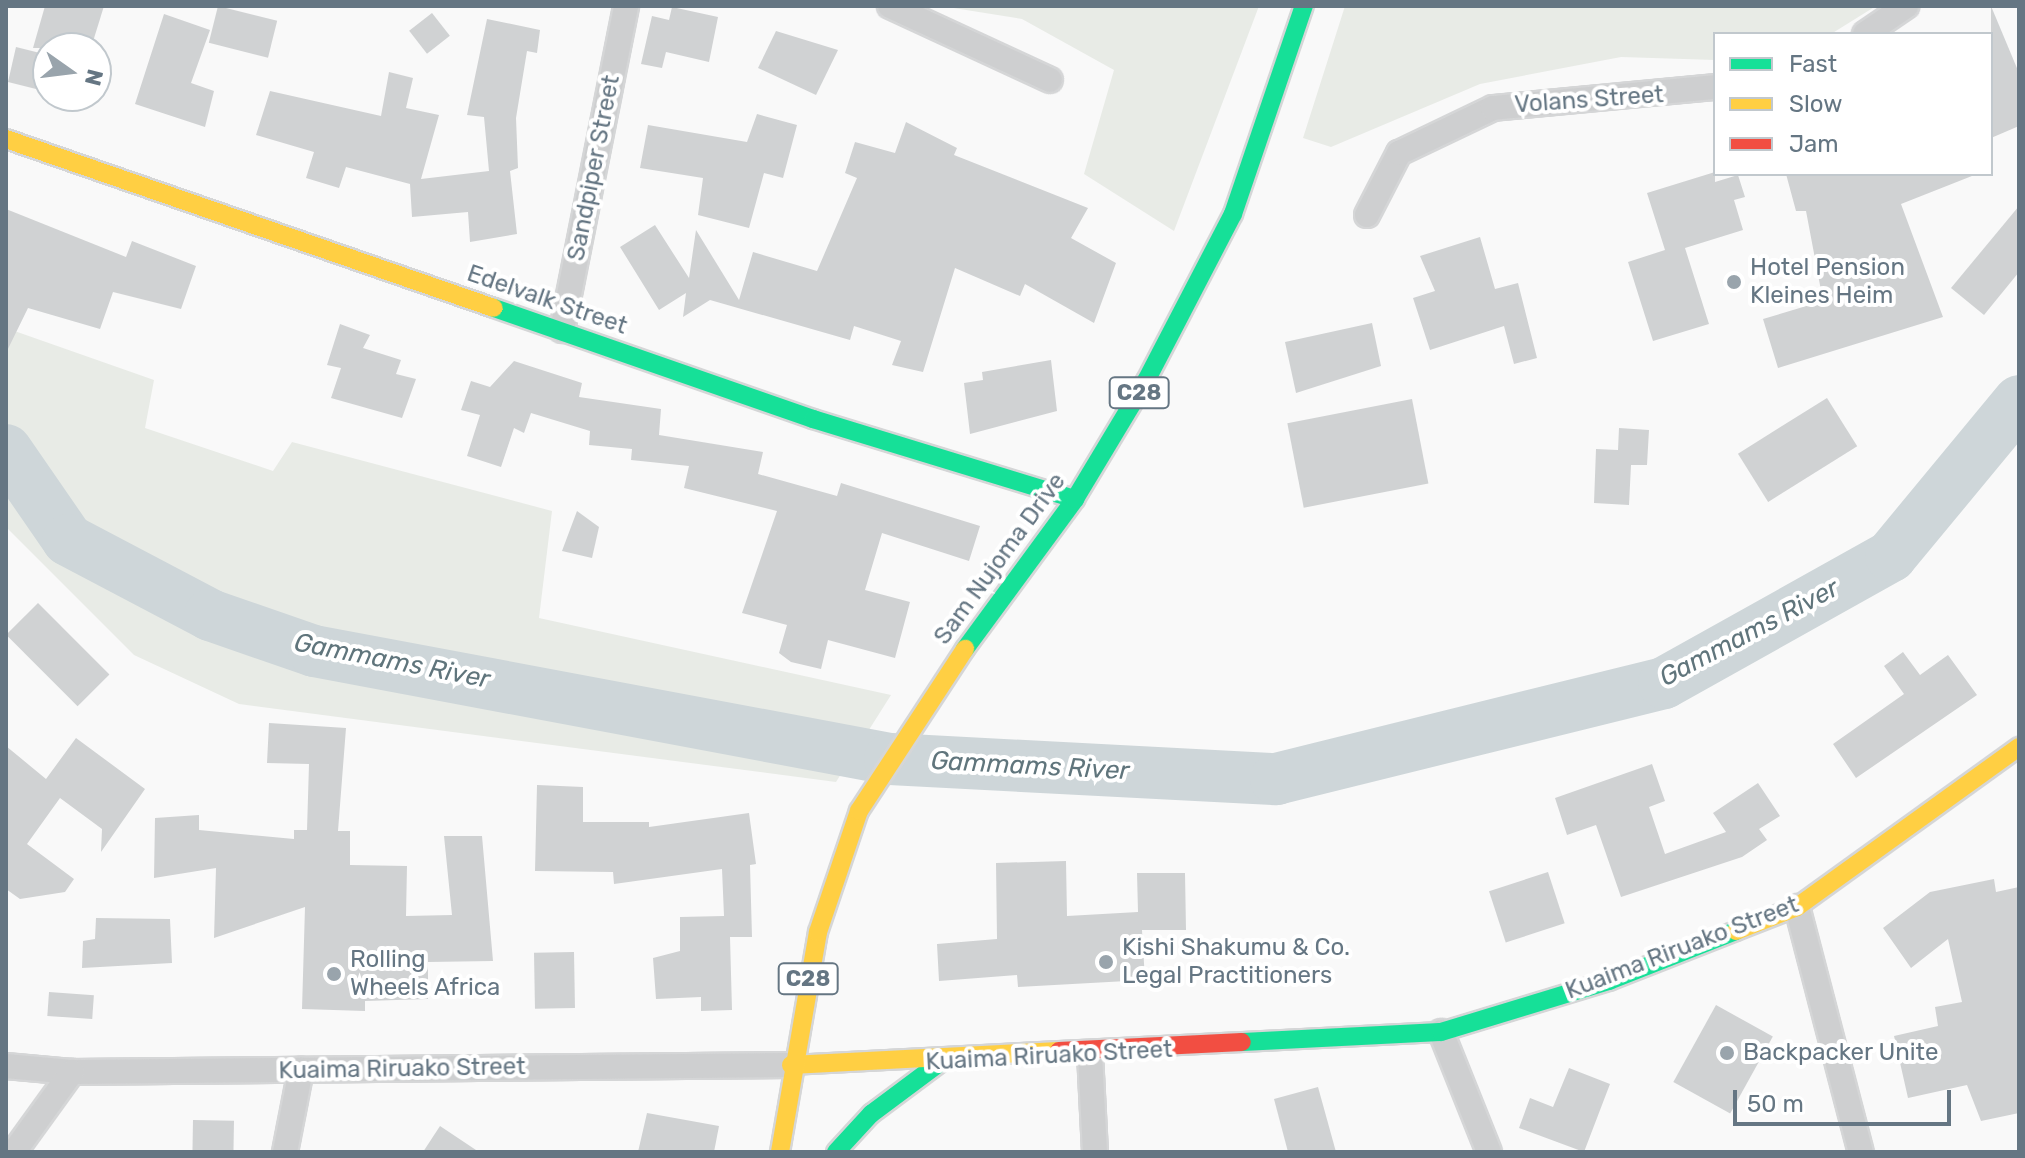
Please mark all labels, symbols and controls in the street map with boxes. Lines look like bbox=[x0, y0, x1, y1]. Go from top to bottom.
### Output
north arrow bbox=[32, 32, 112, 112]
legend bbox=[1713, 32, 1993, 176]
text: Fast bbox=[1789, 50, 1837, 78]
text: N bbox=[79, 66, 109, 88]
street label: Sandpiper Street bbox=[562, 72, 626, 264]
street label: Volans Street bbox=[1513, 80, 1665, 120]
text: Slow bbox=[1789, 90, 1842, 118]
text: Jam bbox=[1789, 130, 1839, 158]
place label: Hotel Pension Kleines Heim bbox=[1750, 254, 1905, 310]
street label: Edelvalk Street bbox=[463, 259, 631, 341]
marker: Hotel Pension Kleines Heim bbox=[1725, 273, 1743, 291]
road number: C28 bbox=[1107, 375, 1171, 411]
street label: Sam Nujoma Drive bbox=[928, 468, 1072, 650]
water label: Gammams River bbox=[1654, 573, 1844, 693]
water label: Gammams River bbox=[291, 627, 493, 695]
water label: Gammams River bbox=[930, 745, 1130, 787]
street label: Kuaima Riruako Street bbox=[1562, 890, 1802, 1006]
place label: Kishi Shakumu & Co. Legal Practitioners bbox=[1122, 934, 1350, 990]
place label: Rolling Wheels Africa bbox=[350, 946, 501, 1002]
marker: Kishi Shakumu & Co. Legal Practitioners bbox=[1097, 953, 1115, 971]
road number: C28 bbox=[776, 961, 840, 997]
marker: Rolling Wheels Africa bbox=[325, 965, 343, 983]
street label: Kuaima Riruako Street bbox=[925, 1035, 1173, 1077]
place label: Backpacker Unite bbox=[1743, 1039, 1939, 1067]
marker: Backpacker Unite bbox=[1718, 1044, 1736, 1062]
street label: Kuaima Riruako Street bbox=[278, 1052, 526, 1086]
scale bar bbox=[1737, 1074, 1955, 1124]
text: 50 m bbox=[1747, 1090, 1804, 1118]

